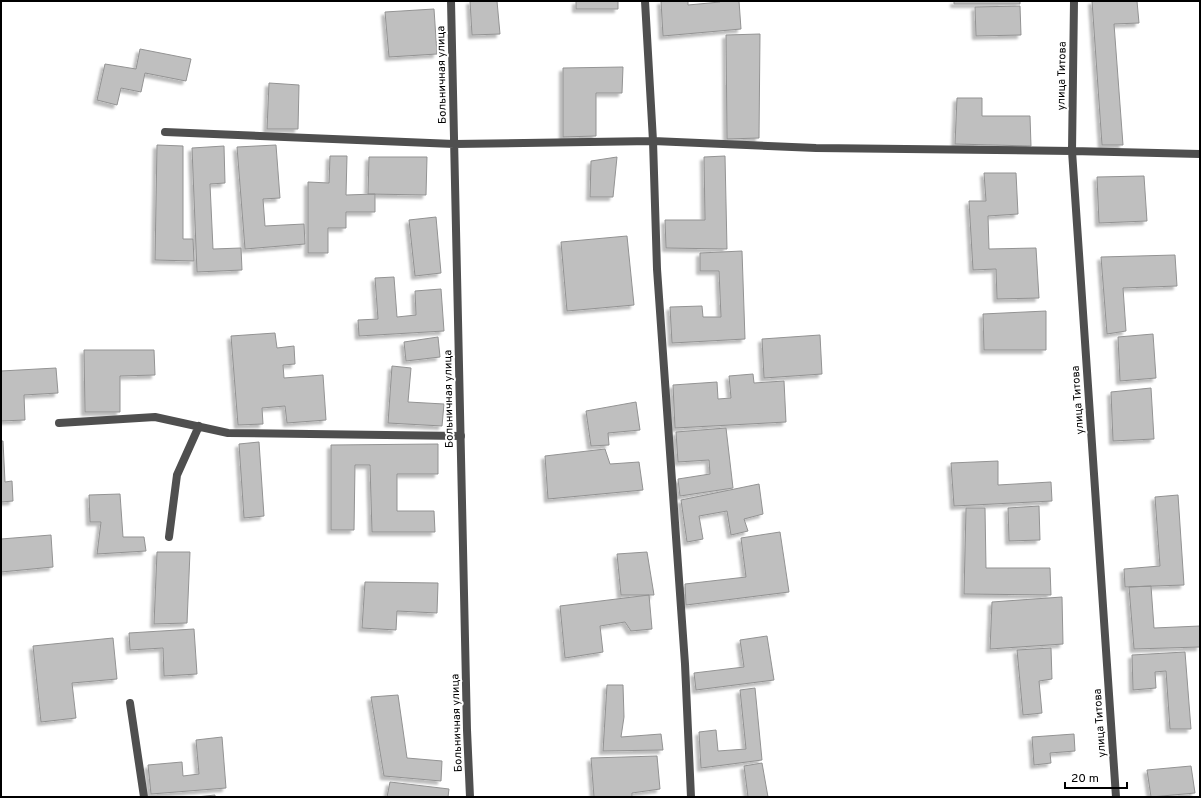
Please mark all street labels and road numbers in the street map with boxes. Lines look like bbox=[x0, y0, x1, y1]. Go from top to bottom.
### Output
street label: Больничная улица bbox=[434, 26, 450, 124]
street label: улица Титова bbox=[1054, 41, 1070, 111]
street label: Больничная улица bbox=[441, 350, 457, 448]
street label: улица Титова bbox=[1069, 365, 1087, 435]
street label: Больничная улица bbox=[448, 673, 466, 772]
street label: улица Титова bbox=[1091, 688, 1109, 758]

